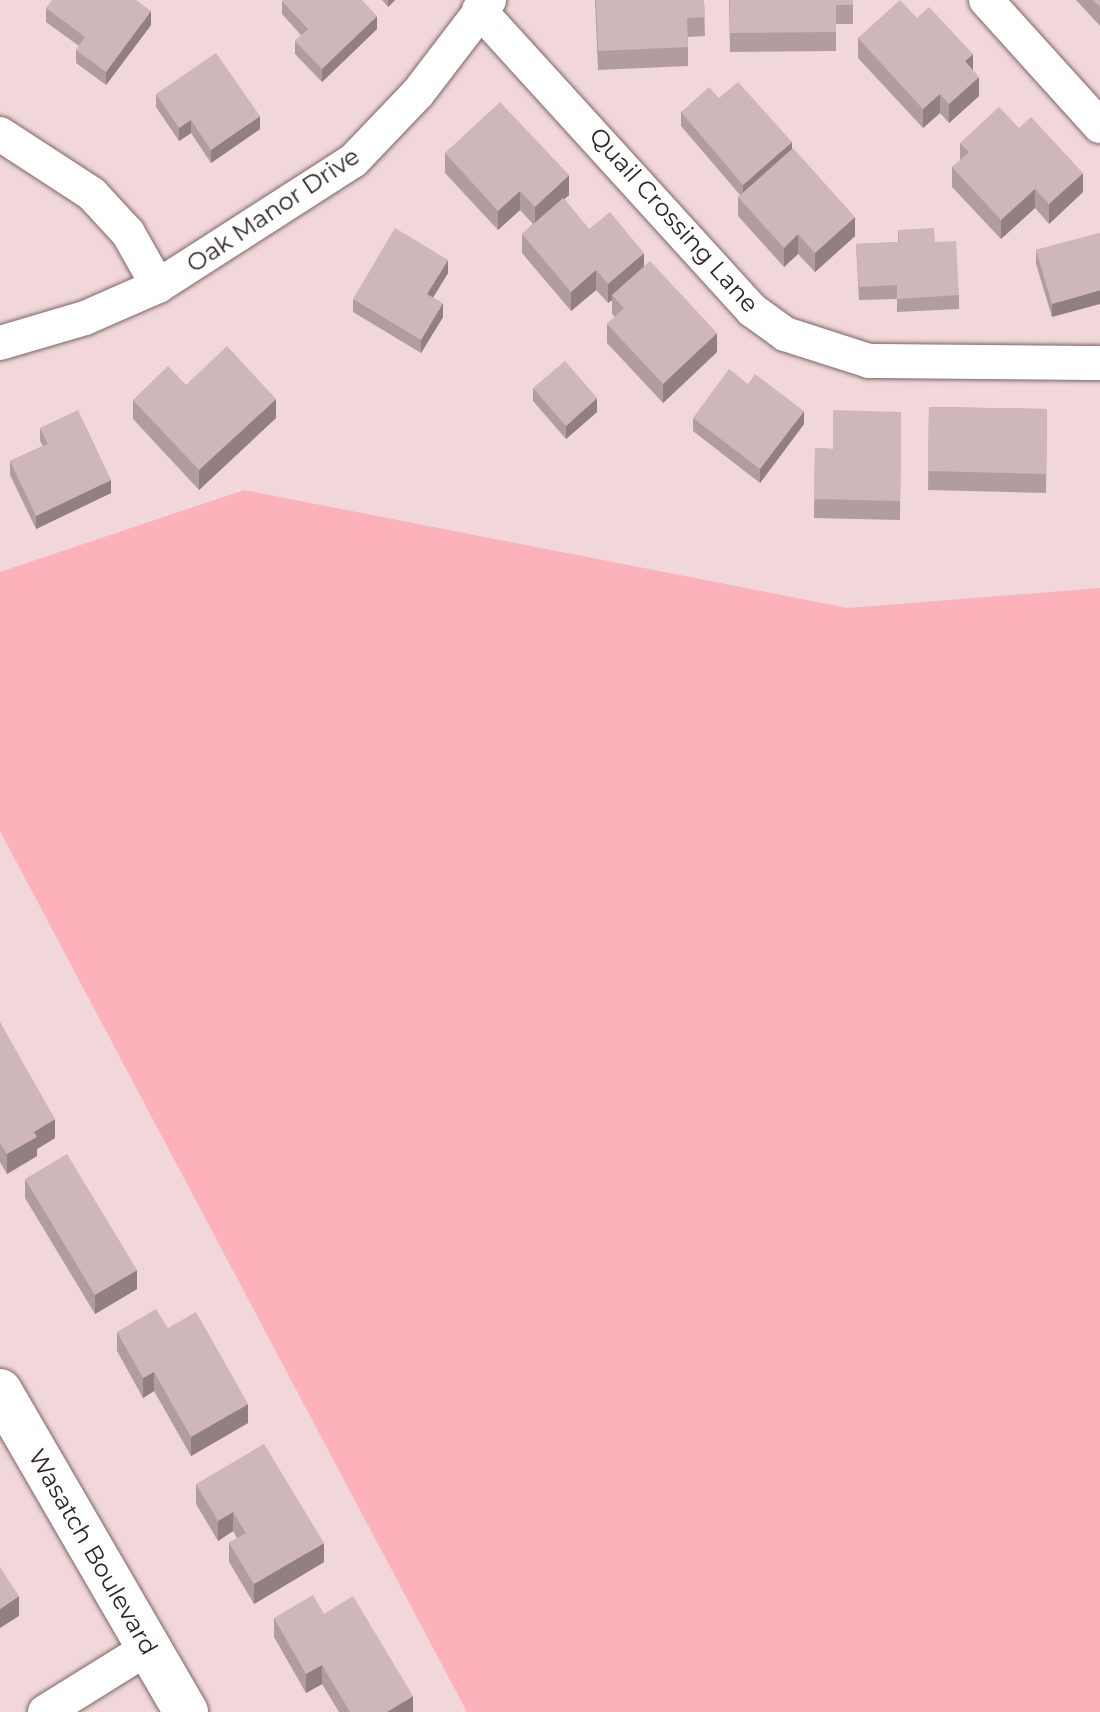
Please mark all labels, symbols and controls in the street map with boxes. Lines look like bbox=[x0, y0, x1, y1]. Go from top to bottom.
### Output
street label: Quail Crossing Lane bbox=[583, 122, 765, 318]
street label: Oak Manor Drive bbox=[181, 142, 365, 278]
street label: Wasatch Boulevard bbox=[22, 1444, 164, 1660]

